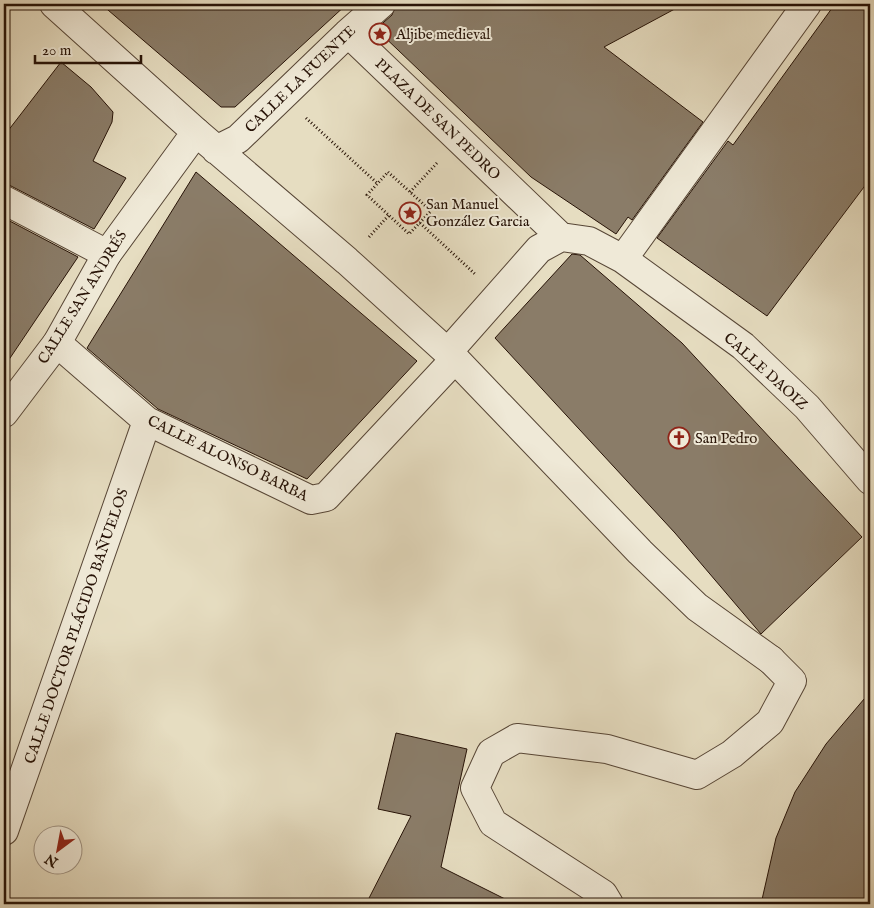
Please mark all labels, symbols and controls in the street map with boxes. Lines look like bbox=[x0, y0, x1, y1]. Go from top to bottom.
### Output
street label: CALLE LA FUENTE bbox=[241, 22, 360, 137]
place icon: Aljibe medieval bbox=[368, 22, 392, 46]
place label: Aljibe medieval bbox=[395, 25, 491, 44]
scale bar bbox=[35, 32, 141, 64]
text: 20 m bbox=[42, 41, 72, 60]
street label: PLAZA DE SAN PEDRO bbox=[371, 54, 504, 184]
place label: San Manuel González Garcia bbox=[426, 195, 530, 231]
place icon: San Manuel González Garcia bbox=[398, 201, 422, 225]
street label: CALLE SAN ANDRÉS bbox=[34, 227, 131, 368]
street label: CALLE DAOIZ bbox=[720, 329, 812, 414]
street label: CALLE ALONSO BARBA bbox=[144, 411, 312, 506]
church icon: San Pedro bbox=[667, 426, 691, 450]
place label: San Pedro bbox=[695, 429, 757, 448]
street label: CALLE DOCTOR PLÁCIDO BAÑUELOS bbox=[20, 486, 133, 766]
north arrow bbox=[32, 826, 82, 876]
text: N bbox=[42, 849, 62, 872]

